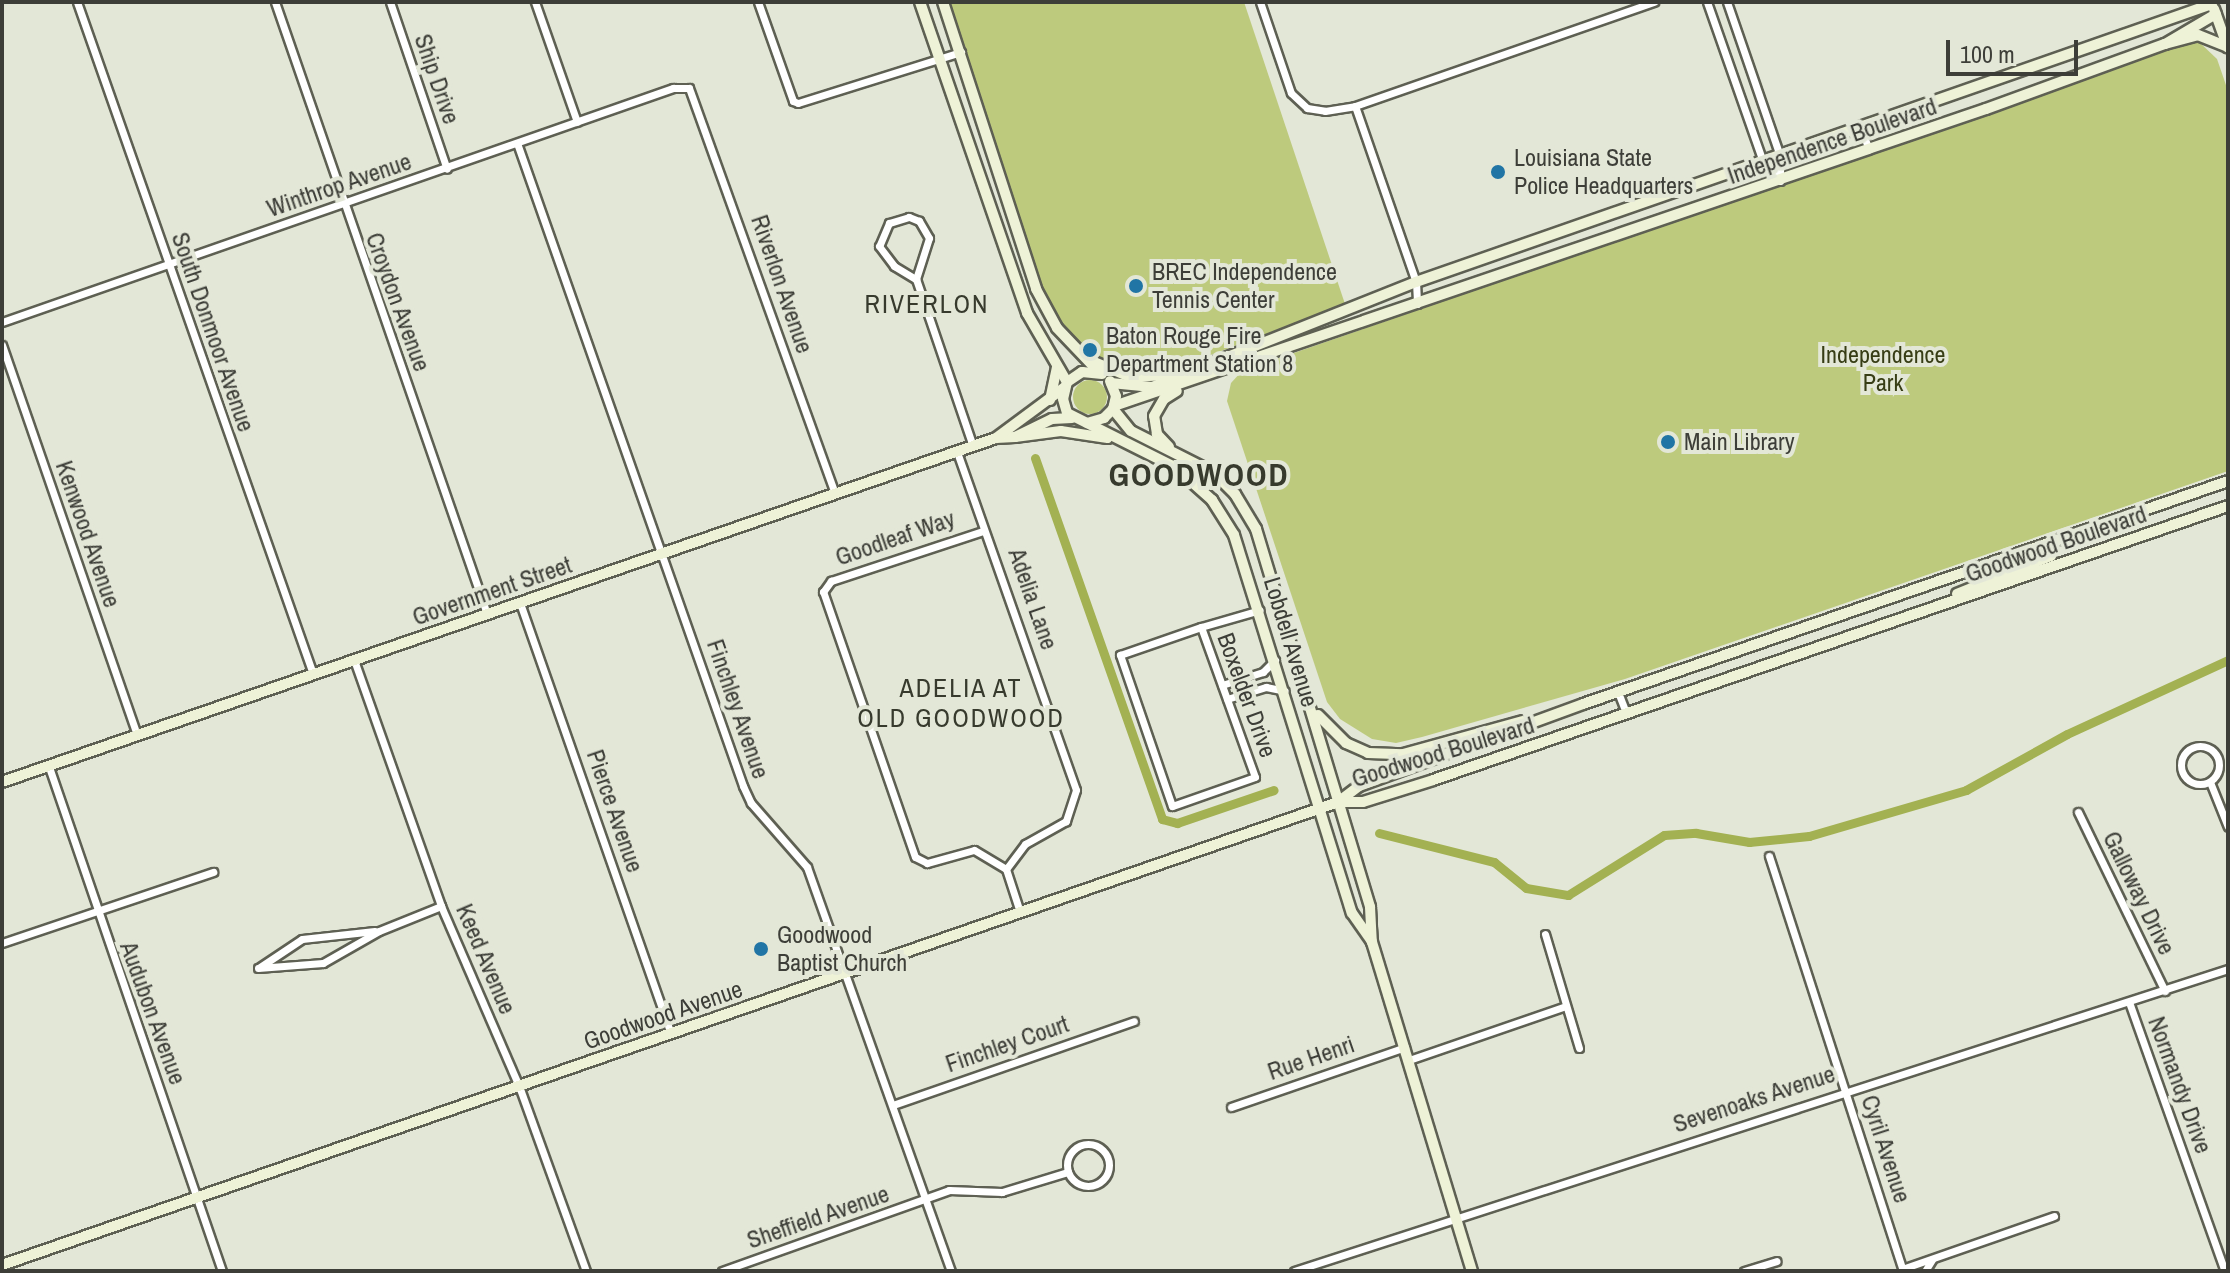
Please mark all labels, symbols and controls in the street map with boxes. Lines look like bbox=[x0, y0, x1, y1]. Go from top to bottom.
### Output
scale bar bbox=[1950, 24, 2082, 74]
street label: Ship Drive bbox=[408, 30, 466, 128]
text: 100 m bbox=[1960, 38, 2015, 70]
street label: Independence Boulevard bbox=[1724, 92, 1940, 190]
place label: Louisiana State Police Headquarters bbox=[1514, 144, 1693, 200]
street label: Winthrop Avenue bbox=[263, 147, 415, 223]
marker: Louisiana State Police Headquarters bbox=[1489, 163, 1507, 181]
street label: Riverlon Avenue bbox=[745, 211, 819, 357]
street label: South Donmoor Avenue bbox=[165, 228, 261, 436]
street label: Croydon Avenue bbox=[359, 228, 437, 376]
place label: BREC Independence Tennis Center bbox=[1152, 258, 1337, 314]
marker: BREC Independence Tennis Center bbox=[1127, 277, 1145, 295]
district label: RIVERLON bbox=[865, 288, 989, 320]
place label: Baton Rouge Fire Department Station 8 bbox=[1106, 322, 1293, 378]
marker: Baton Rouge Fire Department Station 8 bbox=[1081, 341, 1099, 359]
park label: Independence Park bbox=[1821, 341, 1945, 397]
place label: Main Library bbox=[1684, 428, 1794, 456]
marker: Main Library bbox=[1659, 433, 1677, 451]
district label: GOODWOOD bbox=[1109, 456, 1289, 494]
street label: Kenwood Avenue bbox=[49, 457, 127, 611]
street label: Goodwood Boulevard bbox=[1962, 500, 2150, 588]
street label: Goodleaf Way bbox=[832, 504, 958, 572]
street label: Adelia Lane bbox=[1002, 545, 1064, 653]
street label: Government Street bbox=[409, 550, 575, 632]
street label: Lobdell Avenue bbox=[1257, 573, 1325, 711]
street label: Boxelder Drive bbox=[1211, 629, 1283, 761]
street label: Finchley Avenue bbox=[701, 635, 775, 783]
district label: ADELIA AT OLD GOODWOOD bbox=[857, 672, 1065, 734]
street label: Goodwood Boulevard bbox=[1348, 711, 1538, 793]
street label: Pierce Avenue bbox=[580, 745, 650, 877]
street label: Galloway Drive bbox=[2097, 827, 2181, 959]
street label: Keed Avenue bbox=[450, 899, 522, 1019]
place label: Goodwood Baptist Church bbox=[777, 921, 907, 977]
street label: Audubon Avenue bbox=[114, 937, 192, 1089]
marker: Goodwood Baptist Church bbox=[752, 940, 770, 958]
street label: Goodwood Avenue bbox=[579, 974, 747, 1056]
street label: Finchley Court bbox=[942, 1010, 1072, 1078]
street label: Normandy Drive bbox=[2142, 1013, 2218, 1157]
street label: Rue Henri bbox=[1264, 1030, 1358, 1086]
street label: Sevenoaks Avenue bbox=[1669, 1059, 1839, 1139]
street label: Cyril Avenue bbox=[1855, 1091, 1917, 1207]
street label: Sheffield Avenue bbox=[743, 1179, 893, 1255]

